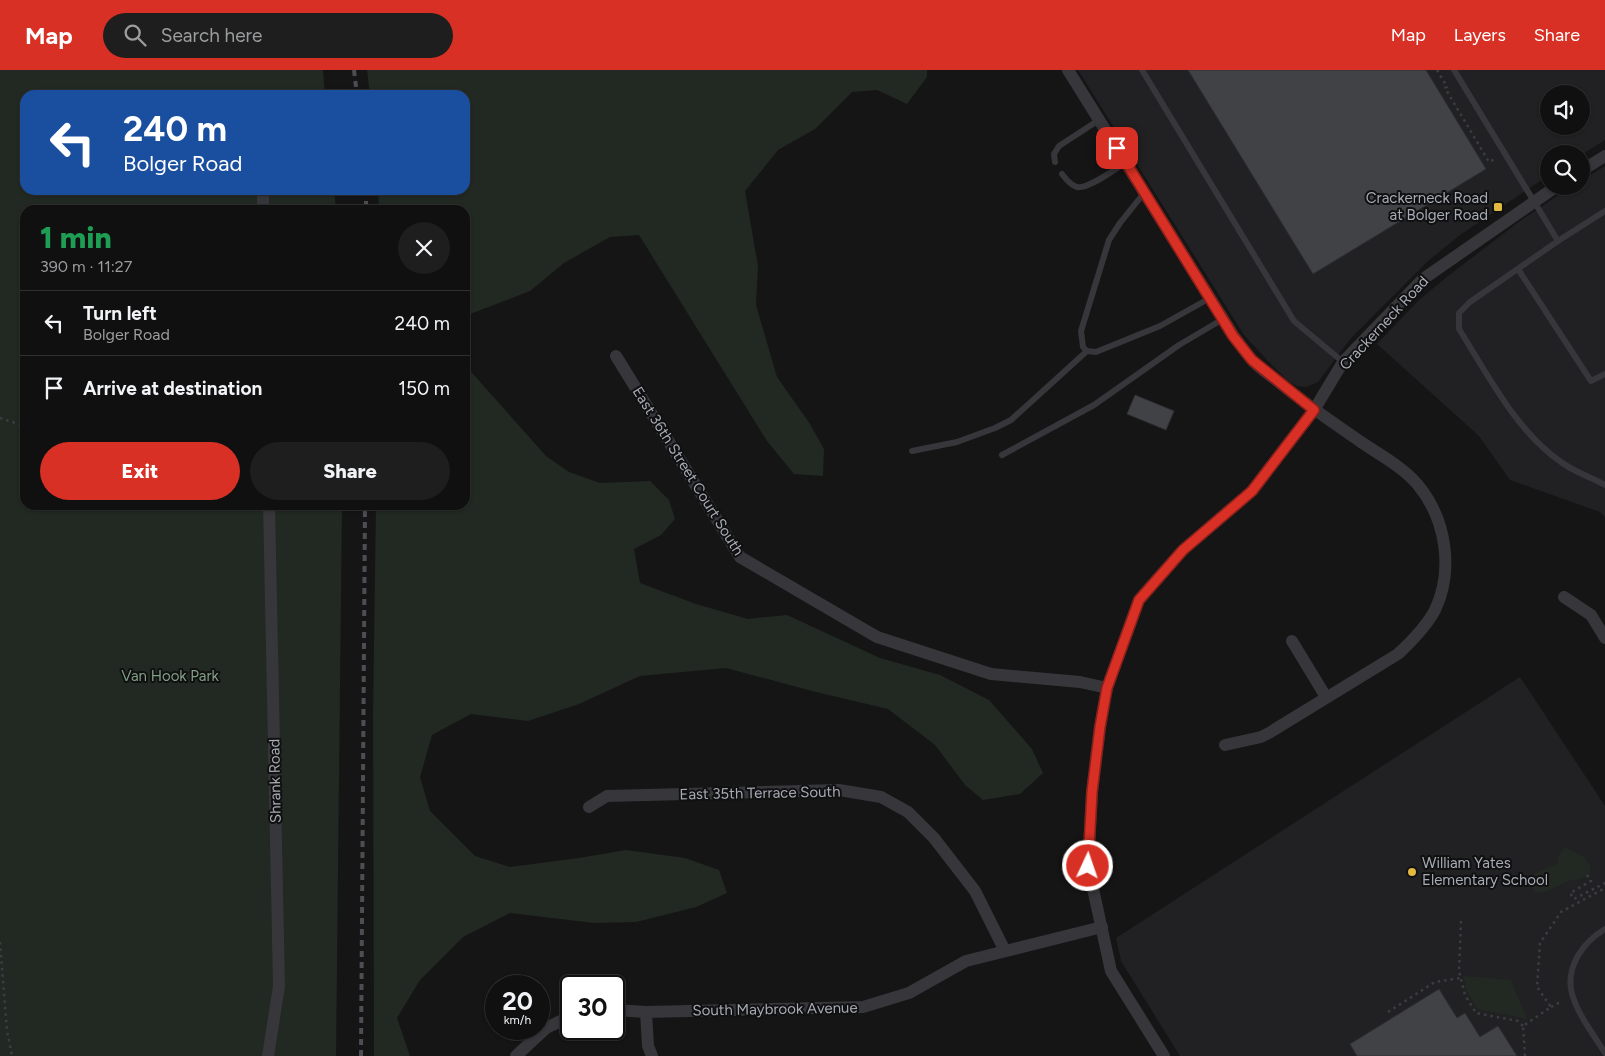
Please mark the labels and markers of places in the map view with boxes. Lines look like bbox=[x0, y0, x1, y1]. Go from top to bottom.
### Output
pin bbox=[1096, 127, 1138, 169]
place label: Crackerneck Road at Bolger Road bbox=[1366, 189, 1488, 224]
marker: Crackerneck Road at Bolger Road bbox=[1492, 201, 1504, 213]
place label: William Yates Elementary School bbox=[1422, 854, 1548, 889]
marker: William Yates Elementary School bbox=[1406, 866, 1418, 878]

